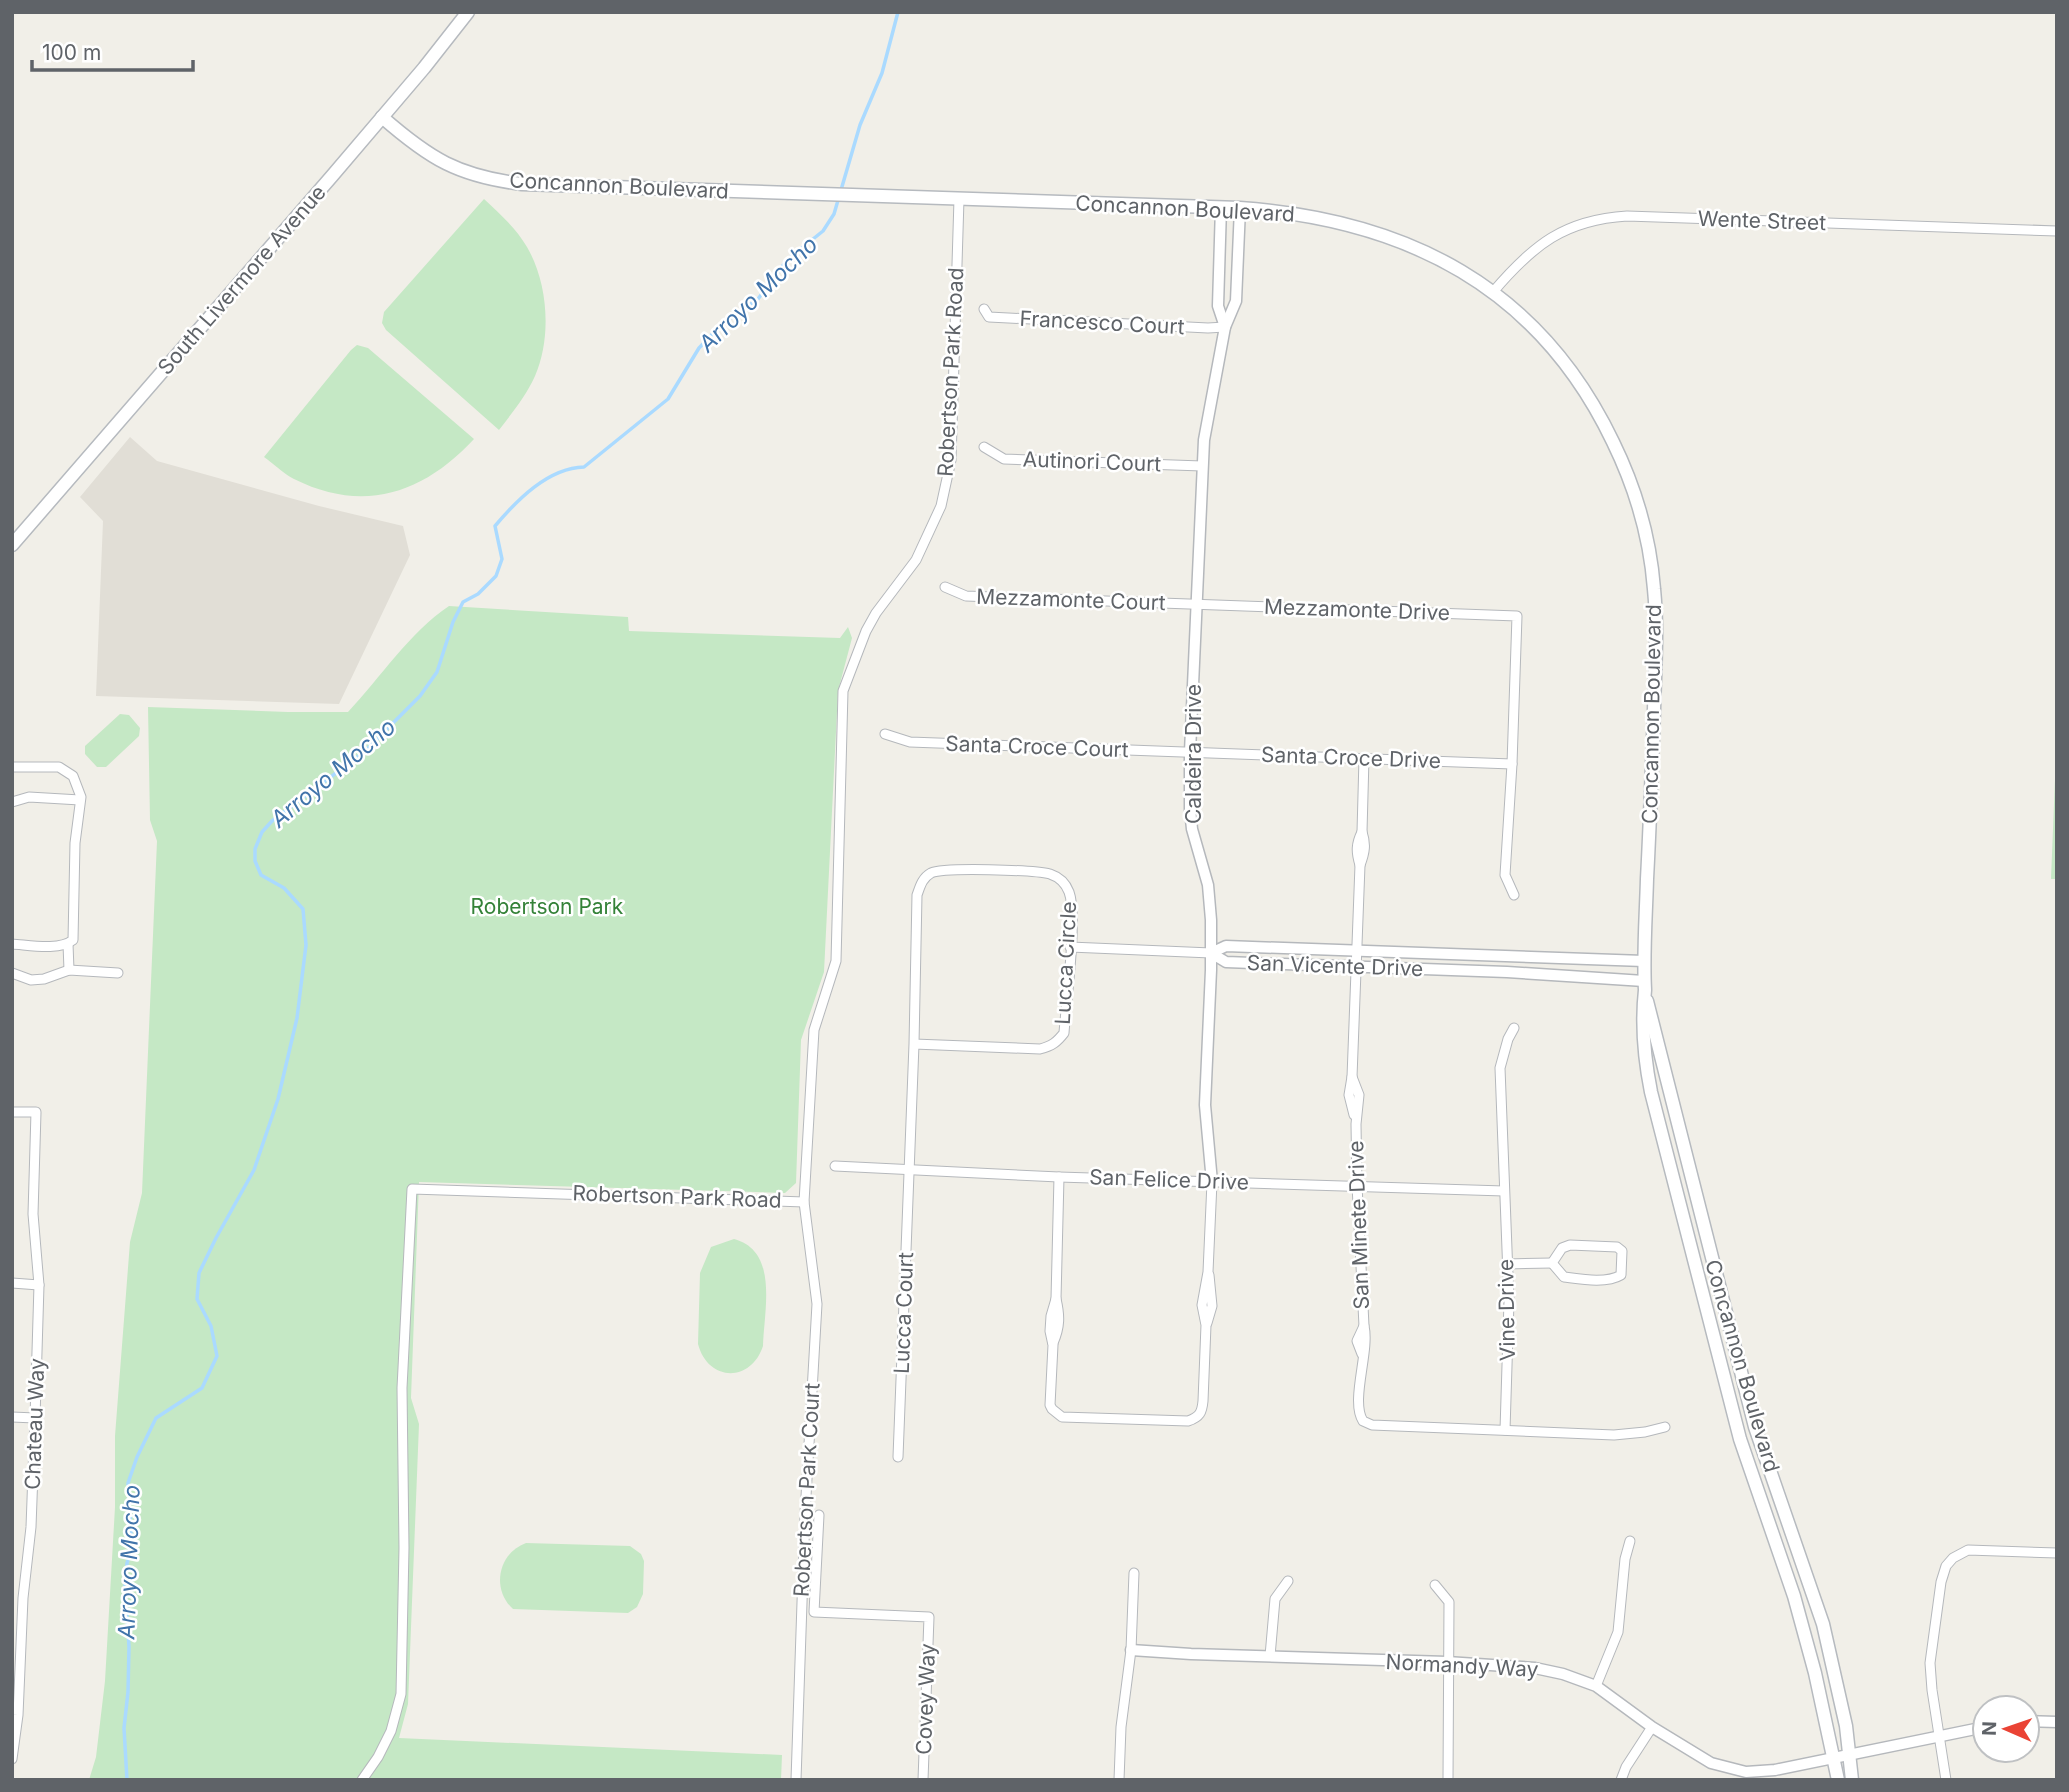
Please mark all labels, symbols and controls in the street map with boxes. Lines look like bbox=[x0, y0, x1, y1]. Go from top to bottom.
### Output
scale bar bbox=[32, 28, 192, 72]
text: 100 m bbox=[42, 40, 101, 65]
street label: Concannon Boulevard bbox=[509, 167, 729, 204]
street label: South Livermore Avenue bbox=[152, 180, 331, 380]
street label: Concannon Boulevard bbox=[1075, 190, 1295, 227]
street label: Wente Street bbox=[1697, 206, 1827, 235]
water label: Arroyo Mocho bbox=[692, 230, 823, 358]
street label: Robertson Park Road bbox=[933, 267, 968, 477]
street label: Francesco Court bbox=[1019, 306, 1185, 339]
street label: Autinori Court bbox=[1022, 447, 1162, 476]
street label: Mezzamonte Court bbox=[976, 584, 1166, 615]
street label: Mezzamonte Drive bbox=[1264, 594, 1451, 625]
street label: Concannon Boulevard bbox=[1637, 604, 1666, 824]
street label: Caldeira Drive bbox=[1181, 684, 1206, 824]
water label: Arroyo Mocho bbox=[264, 713, 401, 834]
street label: Santa Croce Court bbox=[945, 731, 1129, 762]
street label: Santa Croce Drive bbox=[1261, 742, 1441, 773]
park label: Robertson Park bbox=[471, 894, 624, 919]
street label: Lucca Circle bbox=[1050, 901, 1081, 1025]
street label: San Vicente Drive bbox=[1246, 950, 1424, 981]
street label: San Minete Drive bbox=[1343, 1140, 1374, 1310]
street label: San Felice Drive bbox=[1089, 1164, 1249, 1195]
street label: Robertson Park Road bbox=[572, 1180, 782, 1213]
street label: Lucca Court bbox=[889, 1252, 918, 1374]
street label: Concannon Boulevard bbox=[1700, 1257, 1785, 1475]
street label: Vine Drive bbox=[1493, 1259, 1520, 1361]
street label: Chateau Way bbox=[20, 1358, 49, 1490]
street label: Robertson Park Court bbox=[788, 1382, 825, 1598]
water label: Arroyo Mocho bbox=[112, 1484, 146, 1641]
street label: Covey Way bbox=[911, 1643, 940, 1755]
street label: Normandy Way bbox=[1385, 1649, 1539, 1682]
north arrow bbox=[1971, 1694, 2041, 1764]
text: N bbox=[1978, 1721, 2001, 1736]

